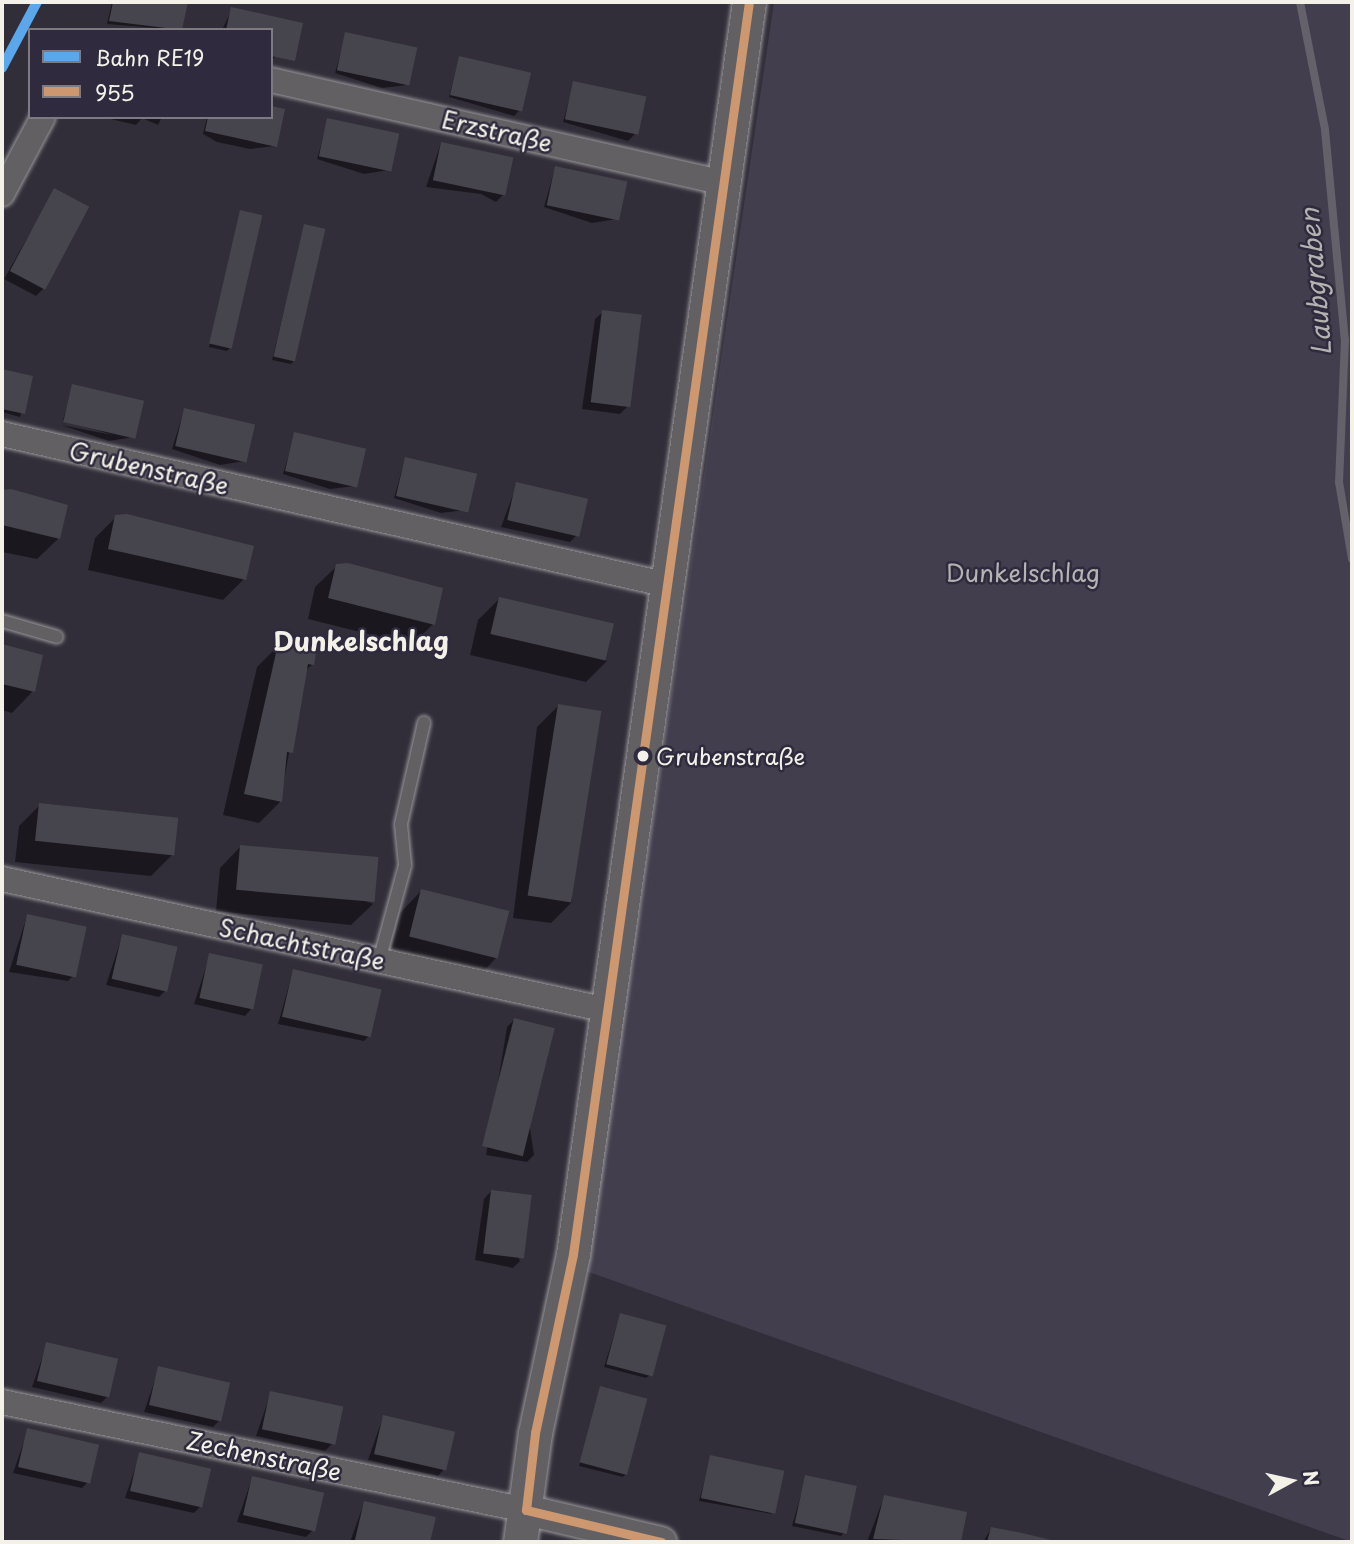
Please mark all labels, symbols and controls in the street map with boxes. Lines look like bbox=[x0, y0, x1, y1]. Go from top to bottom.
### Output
legend bbox=[28, 28, 273, 119]
text: Bahn RE19 bbox=[95, 41, 204, 73]
text: 955 bbox=[95, 76, 135, 108]
street label: Erzstraße bbox=[439, 104, 555, 158]
water label: Laubgraben bbox=[1293, 207, 1337, 357]
street label: Grubenstraße bbox=[66, 436, 232, 500]
park label: Dunkelschlag bbox=[946, 559, 1100, 587]
district label: Dunkelschlag bbox=[273, 625, 449, 657]
place label: Grubenstraße bbox=[656, 743, 805, 769]
marker: Grubenstraße bbox=[636, 749, 650, 763]
street label: Schachtstraße bbox=[216, 912, 388, 976]
street label: Zechenstraße bbox=[184, 1426, 344, 1486]
north arrow bbox=[1256, 1446, 1326, 1516]
text: N bbox=[1297, 1469, 1327, 1487]

